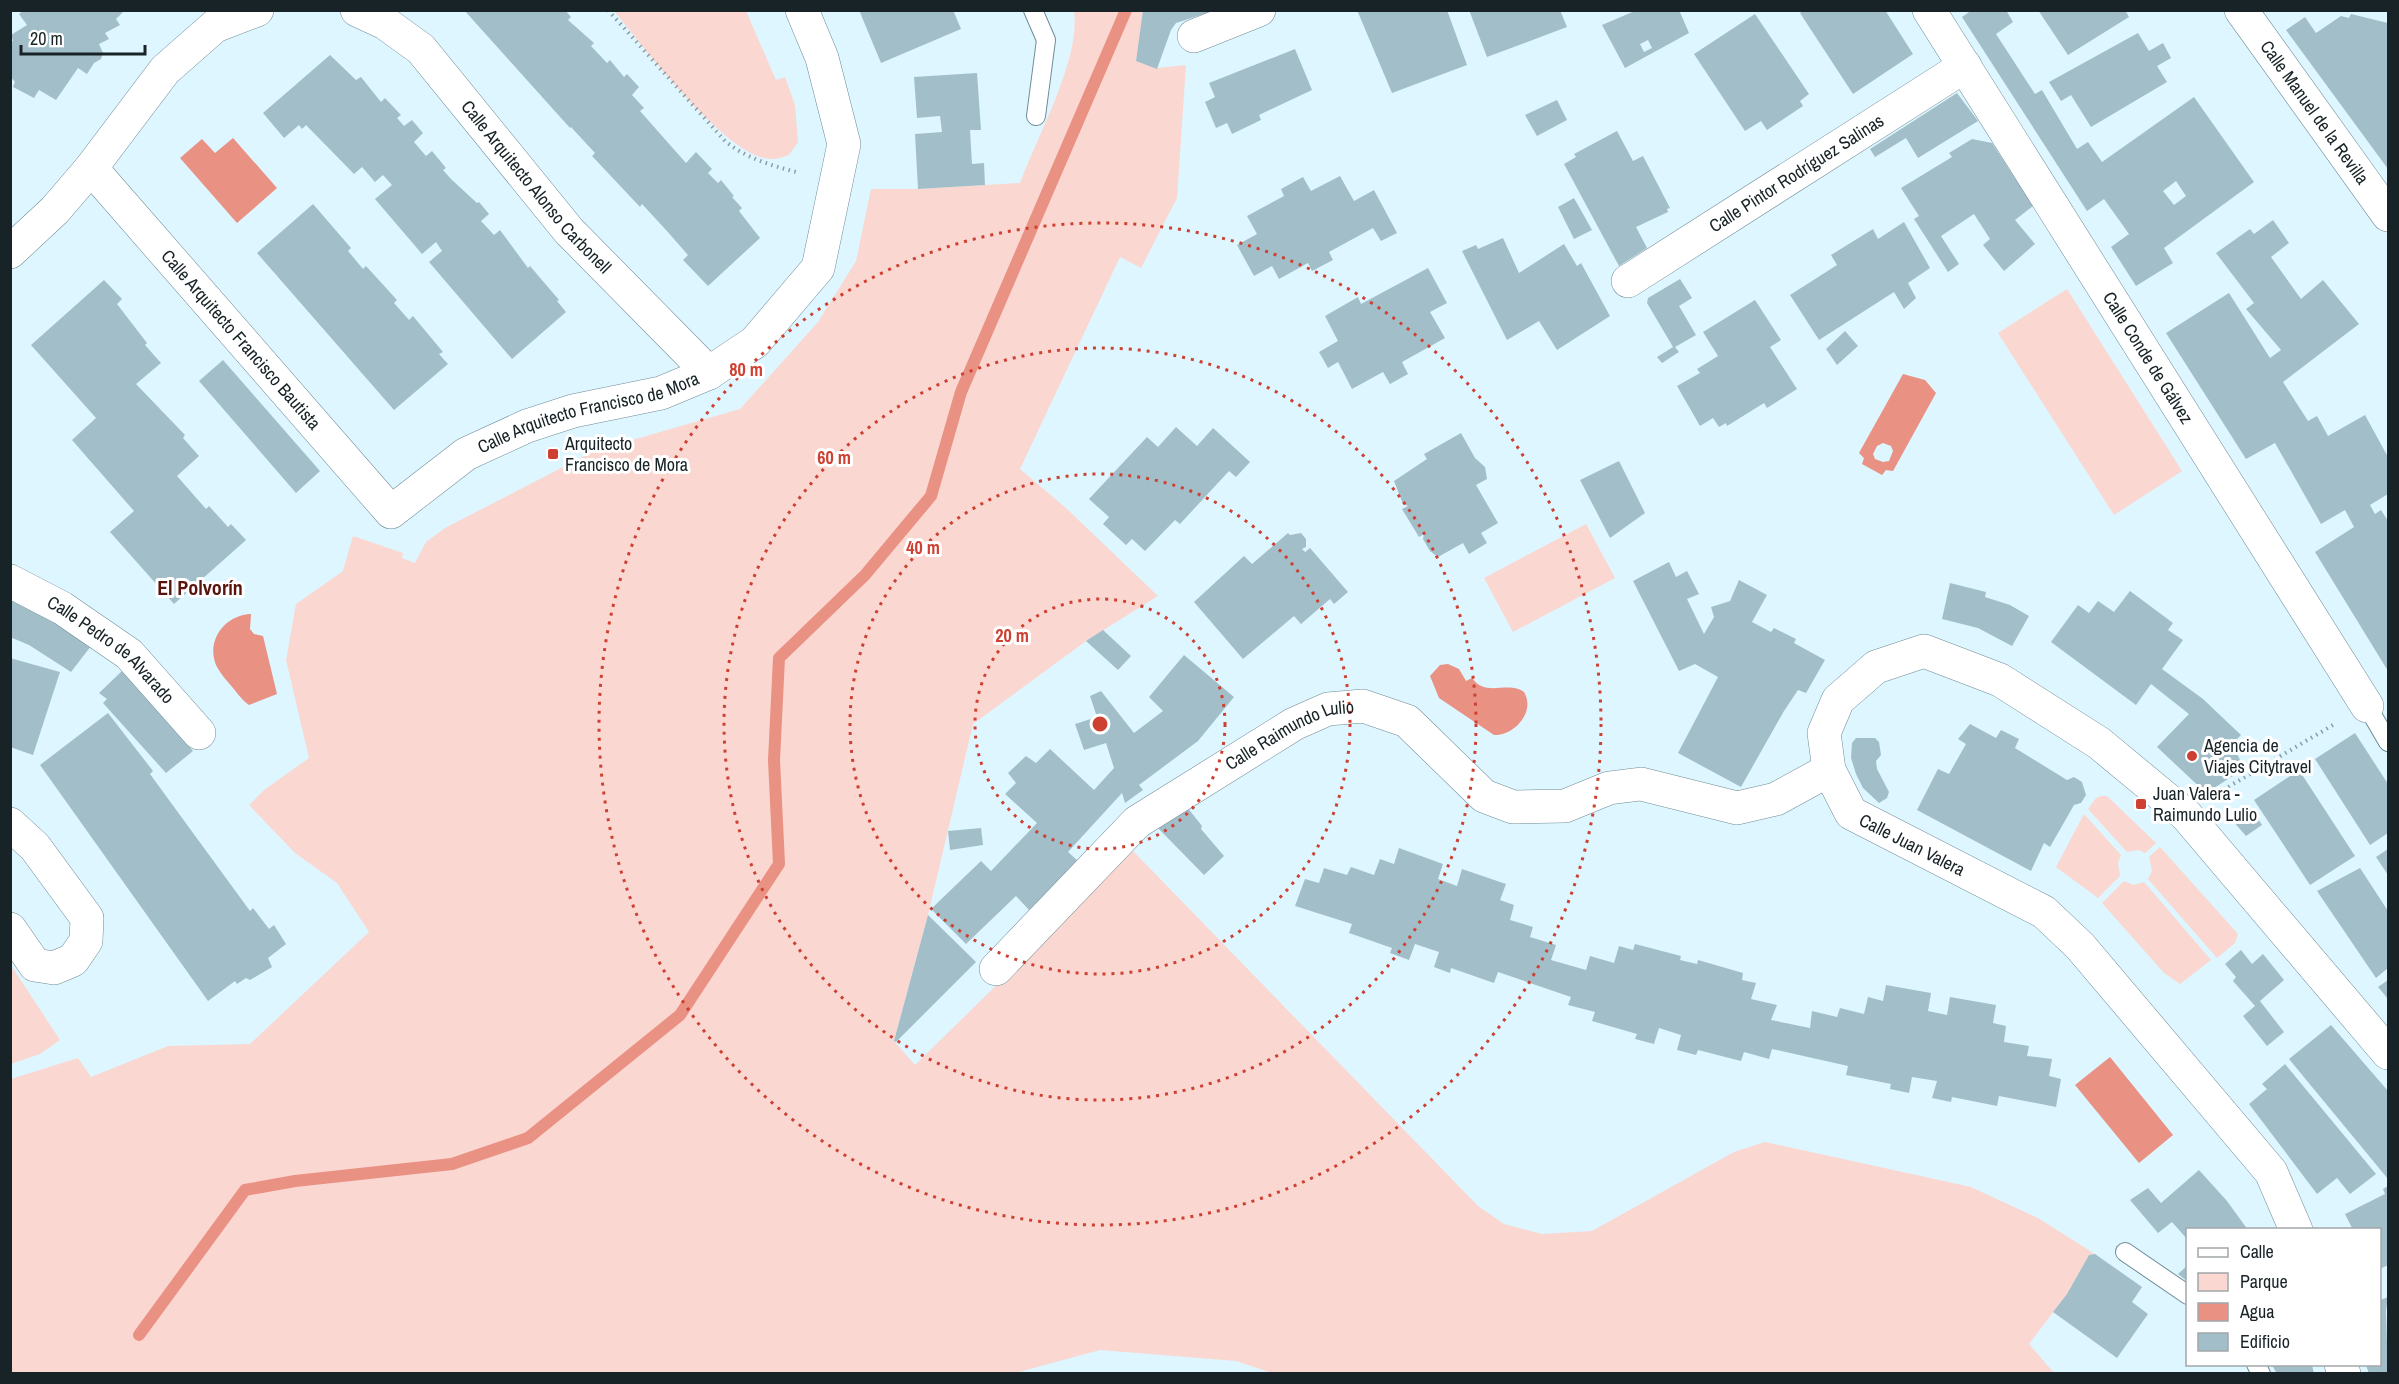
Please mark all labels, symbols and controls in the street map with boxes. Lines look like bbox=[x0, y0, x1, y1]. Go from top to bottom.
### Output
scale bar bbox=[21, 18, 146, 56]
text: 20 m bbox=[30, 26, 63, 51]
street label: Calle Manuel de la Revilla bbox=[2255, 35, 2375, 189]
street label: Calle Arquitecto Alonso Carbonell bbox=[456, 95, 617, 279]
street label: Calle Pintor Rodríguez Salinas bbox=[1704, 108, 1889, 238]
street label: Calle Arquitecto Francisco Bautista bbox=[156, 244, 327, 435]
street label: Calle Conde de Gálvez bbox=[2097, 287, 2199, 429]
text: 80 m bbox=[729, 357, 763, 382]
street label: Calle Arquitecto Francisco de Mora bbox=[474, 368, 702, 460]
place label: Arquitecto Francisco de Mora bbox=[565, 433, 688, 476]
text: 60 m bbox=[817, 445, 851, 470]
marker: Arquitecto Francisco de Mora bbox=[546, 447, 560, 461]
text: 40 m bbox=[906, 535, 940, 560]
district label: El Polvorín bbox=[157, 574, 243, 601]
street label: Calle Pedro de Alvarado bbox=[43, 589, 180, 709]
text: 20 m bbox=[995, 623, 1029, 648]
street label: Calle Raimundo Lulio bbox=[1220, 694, 1355, 776]
centre of rings bbox=[1090, 714, 1110, 734]
place label: Agencia de Viajes Citytravel bbox=[2203, 733, 2311, 779]
marker: Agencia de Viajes Citytravel bbox=[2185, 749, 2199, 763]
place label: Juan Valera - Raimundo Lulio bbox=[2153, 781, 2257, 827]
marker: Juan Valera - Raimundo Lulio bbox=[2134, 797, 2148, 811]
street label: Calle Juan Valera bbox=[1855, 807, 1969, 882]
legend bbox=[2186, 1228, 2381, 1366]
text: Calle bbox=[2240, 1239, 2274, 1264]
text: Parque bbox=[2240, 1269, 2288, 1294]
text: Agua bbox=[2239, 1299, 2274, 1324]
text: Edificio bbox=[2240, 1329, 2290, 1354]

